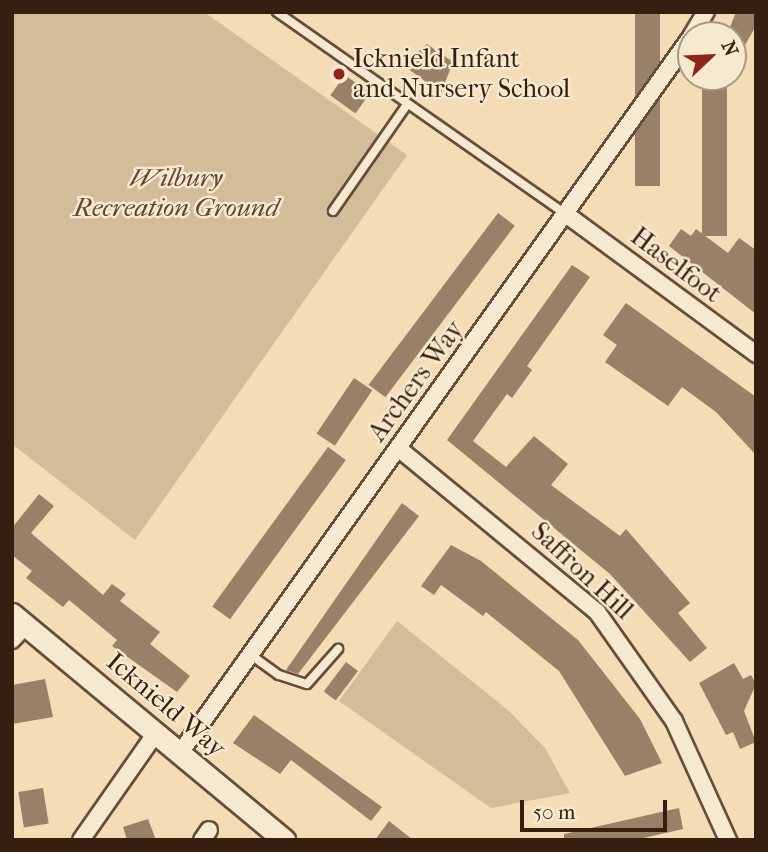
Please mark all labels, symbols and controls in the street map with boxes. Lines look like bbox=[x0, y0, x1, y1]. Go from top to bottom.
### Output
north arrow bbox=[677, 21, 747, 91]
text: N bbox=[717, 38, 742, 60]
place label: Icknield Infant and Nursery School bbox=[353, 43, 570, 104]
marker: Icknield Infant and Nursery School bbox=[331, 66, 347, 82]
park label: Wilbury Recreation Ground bbox=[73, 162, 279, 224]
street label: Haselfoot bbox=[624, 221, 728, 309]
street label: Archers Way bbox=[362, 314, 470, 448]
street label: Saffron Hill bbox=[525, 516, 639, 626]
street label: Icknield Way bbox=[100, 646, 232, 764]
scale bar bbox=[523, 786, 670, 830]
text: 50 m bbox=[533, 800, 576, 824]

